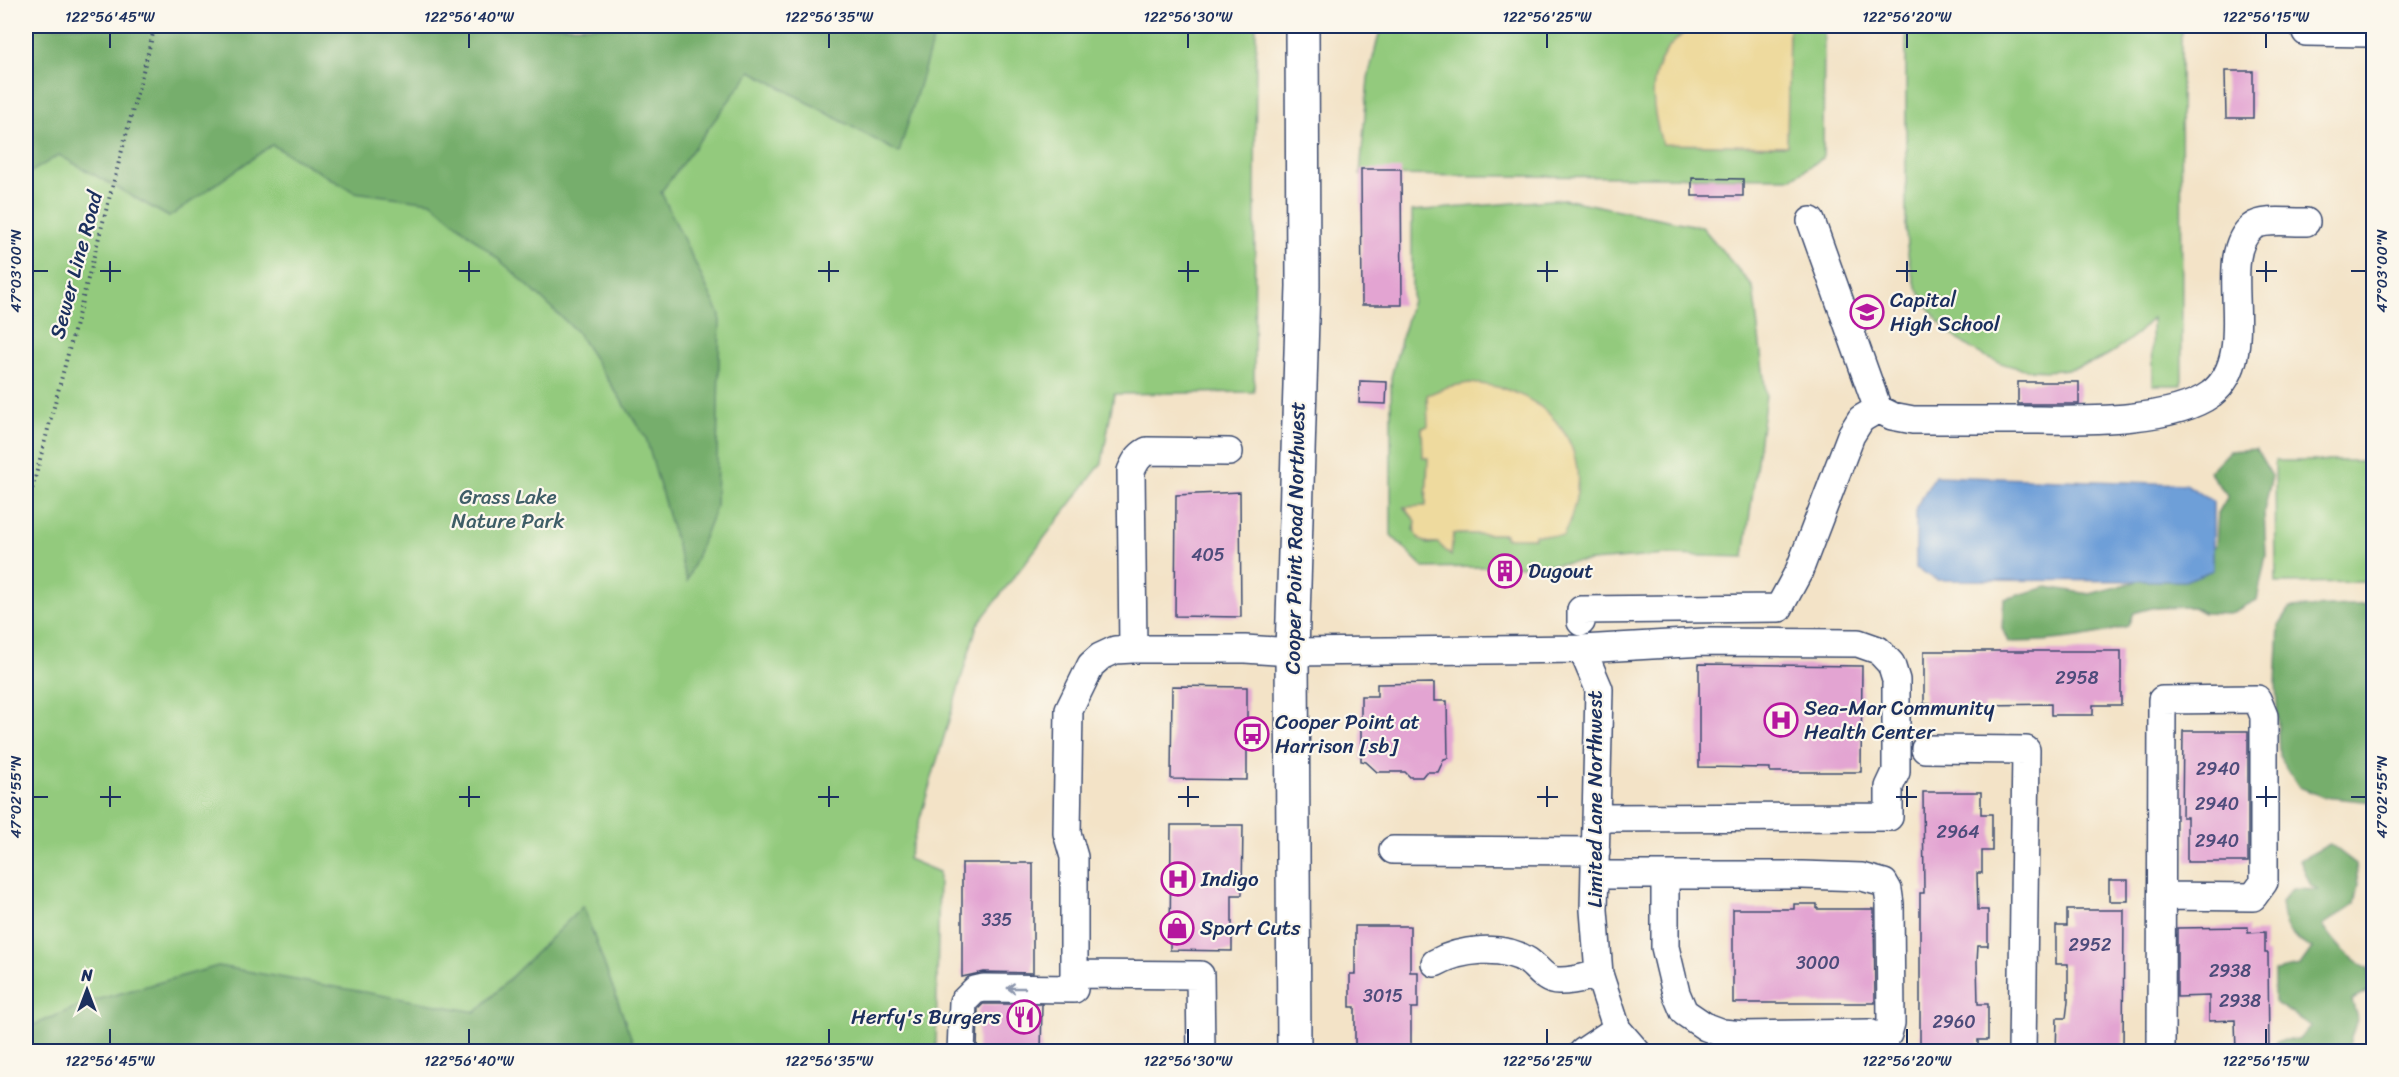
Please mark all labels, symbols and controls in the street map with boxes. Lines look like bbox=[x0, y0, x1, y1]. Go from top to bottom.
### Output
text: 122°56'45"W bbox=[65, 4, 155, 30]
text: 122°56'40"W bbox=[424, 4, 514, 30]
text: 122°56'35"W bbox=[785, 4, 874, 30]
text: 122°56'30"W bbox=[1144, 4, 1233, 30]
text: 122°56'25"W bbox=[1502, 4, 1592, 30]
text: 122°56'20"W bbox=[1862, 4, 1952, 30]
text: 122°56'15"W bbox=[2223, 4, 2310, 30]
street label: Sewer Line Road bbox=[38, 185, 114, 343]
text: 47°03'00"N bbox=[3, 229, 29, 313]
text: 47°03'00"N bbox=[2369, 229, 2395, 313]
place label: Capital High School bbox=[1890, 281, 2001, 343]
school or university icon: Capital High School bbox=[1849, 294, 1885, 330]
street label: Cooper Point Road Northwest bbox=[1274, 401, 1316, 675]
park label: Grass Lake Nature Park bbox=[452, 478, 565, 540]
house number: 405 bbox=[1191, 539, 1225, 571]
place label: Dugout bbox=[1528, 552, 1594, 590]
building icon: Dugout bbox=[1487, 553, 1523, 589]
house number: 2958 bbox=[2055, 662, 2099, 694]
place label: Sea-Mar Community Health Center bbox=[1804, 689, 1995, 751]
street label: Limited Lane Northwest bbox=[1576, 690, 1614, 908]
hospital icon: Sea-Mar Community Health Center bbox=[1763, 702, 1799, 738]
place label: Cooper Point at Harrison [sb] bbox=[1275, 703, 1420, 765]
bus stop icon: Cooper Point at Harrison [sb] bbox=[1234, 716, 1270, 752]
house number: 2940 bbox=[2196, 753, 2240, 785]
text: 47°02'55"N bbox=[3, 755, 29, 839]
text: 47°02'55"N bbox=[2369, 755, 2395, 839]
house number: 2940 bbox=[2195, 788, 2239, 820]
house number: 2964 bbox=[1937, 816, 1979, 848]
house number: 2940 bbox=[2195, 825, 2239, 857]
place label: Indigo bbox=[1200, 860, 1259, 898]
hospital icon: Indigo bbox=[1160, 861, 1196, 897]
house number: 335 bbox=[982, 904, 1012, 936]
place label: Sport Cuts bbox=[1200, 909, 1301, 947]
shop icon: Sport Cuts bbox=[1159, 910, 1195, 946]
house number: 2952 bbox=[2069, 929, 2111, 961]
house number: 3000 bbox=[1796, 947, 1840, 979]
house number: 2938 bbox=[2209, 955, 2251, 987]
north arrow bbox=[57, 960, 117, 1020]
text: N bbox=[80, 961, 93, 990]
house number: 3015 bbox=[1363, 980, 1403, 1012]
one-way arrow bbox=[1006, 982, 1026, 994]
house number: 2938 bbox=[2219, 985, 2261, 1017]
place label: Herfy's Burgers bbox=[851, 998, 1001, 1036]
restaurant icon: Herfy's Burgers bbox=[1006, 999, 1042, 1035]
house number: 2960 bbox=[1932, 1006, 1976, 1038]
text: 122°56'45"W bbox=[65, 1048, 155, 1074]
text: 122°56'40"W bbox=[424, 1048, 514, 1074]
text: 122°56'35"W bbox=[785, 1048, 874, 1074]
text: 122°56'30"W bbox=[1144, 1048, 1233, 1074]
text: 122°56'25"W bbox=[1502, 1048, 1592, 1074]
text: 122°56'20"W bbox=[1862, 1048, 1952, 1074]
text: 122°56'15"W bbox=[2223, 1048, 2310, 1074]

